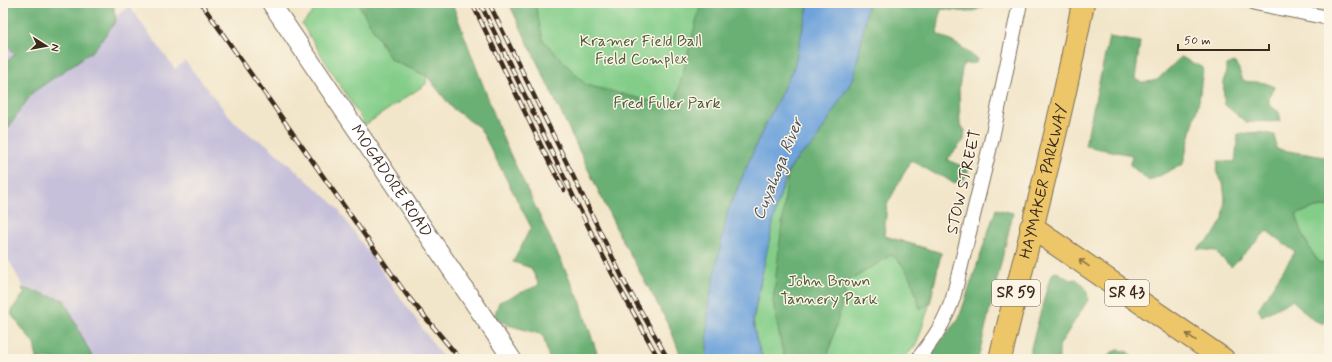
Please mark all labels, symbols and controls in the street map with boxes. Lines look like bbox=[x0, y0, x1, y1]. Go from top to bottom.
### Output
north arrow bbox=[26, 26, 66, 66]
scale bar bbox=[1178, 26, 1269, 52]
park label: Kramer Field Ball Field Complex bbox=[580, 31, 702, 70]
text: 50 m bbox=[1184, 33, 1211, 49]
text: N bbox=[47, 43, 62, 53]
park label: Fred Fuller Park bbox=[613, 93, 721, 114]
street label: HAYMAKER PARKWAY bbox=[1014, 102, 1072, 261]
water label: Cuyahoga River bbox=[748, 113, 810, 224]
street label: MOGADORE ROAD bbox=[346, 121, 437, 241]
street label: STOW STREET bbox=[942, 128, 986, 236]
one-way arrow bbox=[1079, 259, 1090, 267]
park label: John Brown Tannery Park bbox=[780, 271, 878, 310]
road number: SR 59 bbox=[992, 280, 1040, 306]
road number: SR 43 bbox=[1105, 280, 1149, 306]
one-way arrow bbox=[1186, 333, 1197, 341]

